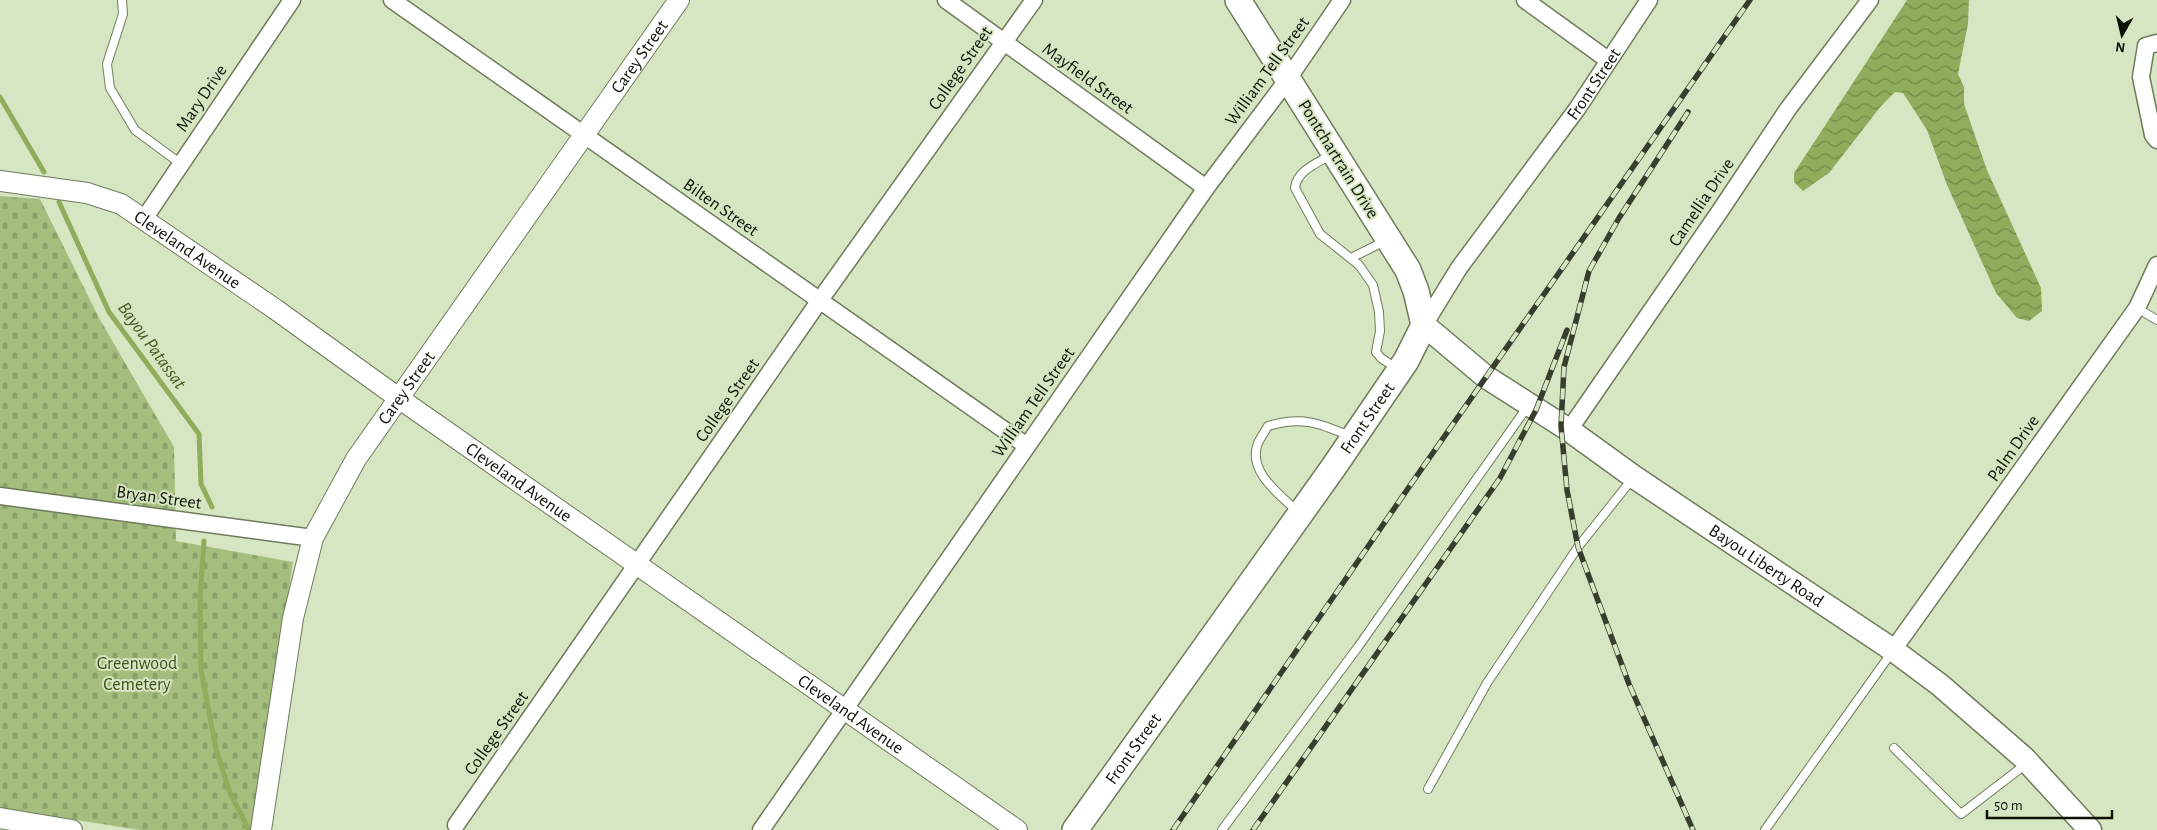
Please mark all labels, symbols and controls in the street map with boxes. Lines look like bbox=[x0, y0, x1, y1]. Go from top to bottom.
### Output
north arrow bbox=[2097, 10, 2147, 60]
street label: William Tell Street bbox=[1223, 14, 1313, 129]
street label: Carey Street bbox=[608, 17, 672, 97]
street label: College Street bbox=[926, 23, 996, 114]
text: N bbox=[2115, 39, 2126, 54]
street label: Mayfield Street bbox=[1039, 40, 1136, 118]
street label: Front Street bbox=[1564, 45, 1625, 124]
street label: Mary Drive bbox=[173, 62, 231, 135]
street label: Pontchartrain Drive bbox=[1294, 97, 1382, 222]
street label: Camellia Drive bbox=[1666, 155, 1738, 250]
street label: Bilten Street bbox=[680, 176, 761, 240]
street label: Cleveland Avenue bbox=[130, 208, 243, 293]
water label: Bayou Patassat bbox=[114, 299, 190, 394]
street label: William Tell Street bbox=[989, 344, 1078, 461]
street label: Carey Street bbox=[375, 348, 439, 428]
street label: College Street bbox=[693, 355, 763, 446]
street label: Front Street bbox=[1337, 379, 1399, 458]
street label: Palm Drive bbox=[1985, 412, 2043, 485]
street label: Cleveland Avenue bbox=[462, 440, 575, 526]
street label: Bryan Street bbox=[115, 483, 203, 513]
street label: Bayou Liberty Road bbox=[1705, 522, 1827, 611]
park label: Greenwood Cemetery bbox=[97, 655, 177, 694]
street label: Cleveland Avenue bbox=[794, 672, 907, 758]
street label: College Street bbox=[462, 688, 532, 779]
street label: Front Street bbox=[1103, 710, 1165, 788]
scale bar bbox=[1987, 788, 2112, 820]
text: 50 m bbox=[1994, 798, 2023, 813]

